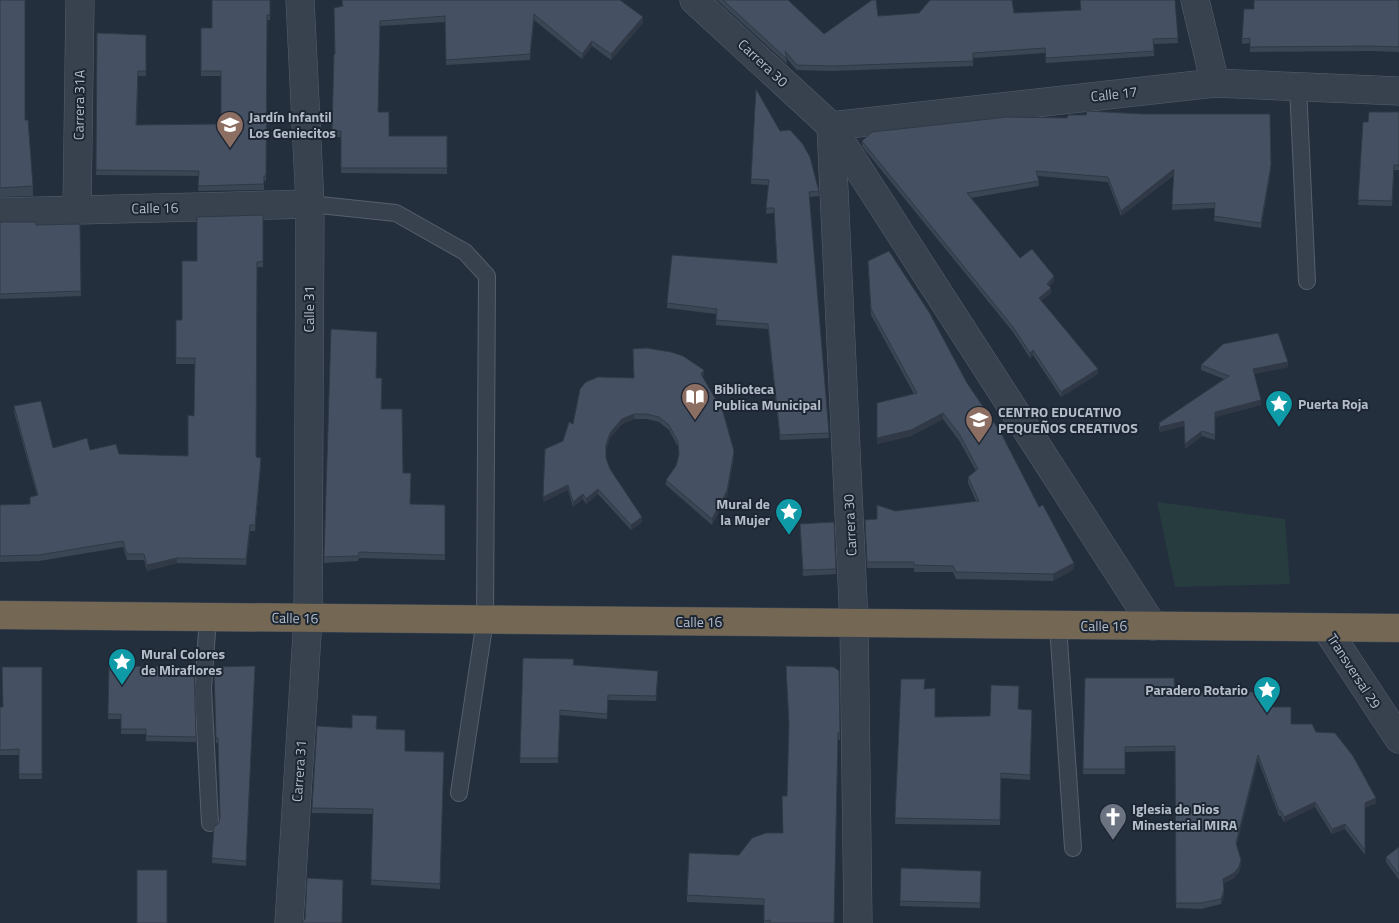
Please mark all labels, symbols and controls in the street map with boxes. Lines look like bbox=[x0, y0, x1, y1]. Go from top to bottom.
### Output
street label: Carrera 30 bbox=[734, 34, 793, 92]
street label: Carrera 31A bbox=[67, 69, 90, 140]
street label: Calle 17 bbox=[1090, 81, 1138, 106]
place label: Jardín Infantil Los Geniecitos bbox=[249, 106, 336, 143]
school or university icon: Jardín Infantil Los Geniecitos bbox=[215, 110, 245, 149]
street label: Calle 16 bbox=[131, 197, 179, 218]
street label: Calle 31 bbox=[298, 286, 319, 332]
place label: Biblioteca Publica Municipal bbox=[714, 378, 821, 415]
library icon: Biblioteca Publica Municipal bbox=[680, 382, 710, 421]
place icon: Puerta Roja bbox=[1264, 389, 1294, 428]
place label: Puerta Roja bbox=[1298, 393, 1368, 414]
place label: CENTRO EDUCATIVO PEQUEÑOS CREATIVOS bbox=[998, 401, 1138, 438]
school or university icon: CENTRO EDUCATIVO PEQUEÑOS CREATIVOS bbox=[964, 405, 994, 444]
place label: Mural de la Mujer bbox=[716, 493, 770, 530]
street label: Carrera 30 bbox=[837, 493, 862, 556]
place icon: Mural de la Mujer bbox=[774, 497, 804, 536]
street label: Calle 16 bbox=[271, 607, 319, 628]
street label: Calle 16 bbox=[676, 611, 723, 632]
street label: Calle 16 bbox=[1081, 615, 1128, 636]
street label: Transversal 29 bbox=[1322, 629, 1387, 713]
place label: Mural Colores de Miraflores bbox=[141, 643, 225, 680]
place icon: Mural Colores de Miraflores bbox=[107, 647, 137, 686]
place icon: Paradero Rotario bbox=[1252, 675, 1282, 714]
place label: Paradero Rotario bbox=[1145, 679, 1248, 700]
street label: Carrera 31 bbox=[286, 739, 311, 803]
place label: Iglesia de Dios Minesterial MIRA bbox=[1132, 798, 1238, 835]
church icon: Iglesia de Dios Minesterial MIRA bbox=[1098, 802, 1128, 841]

